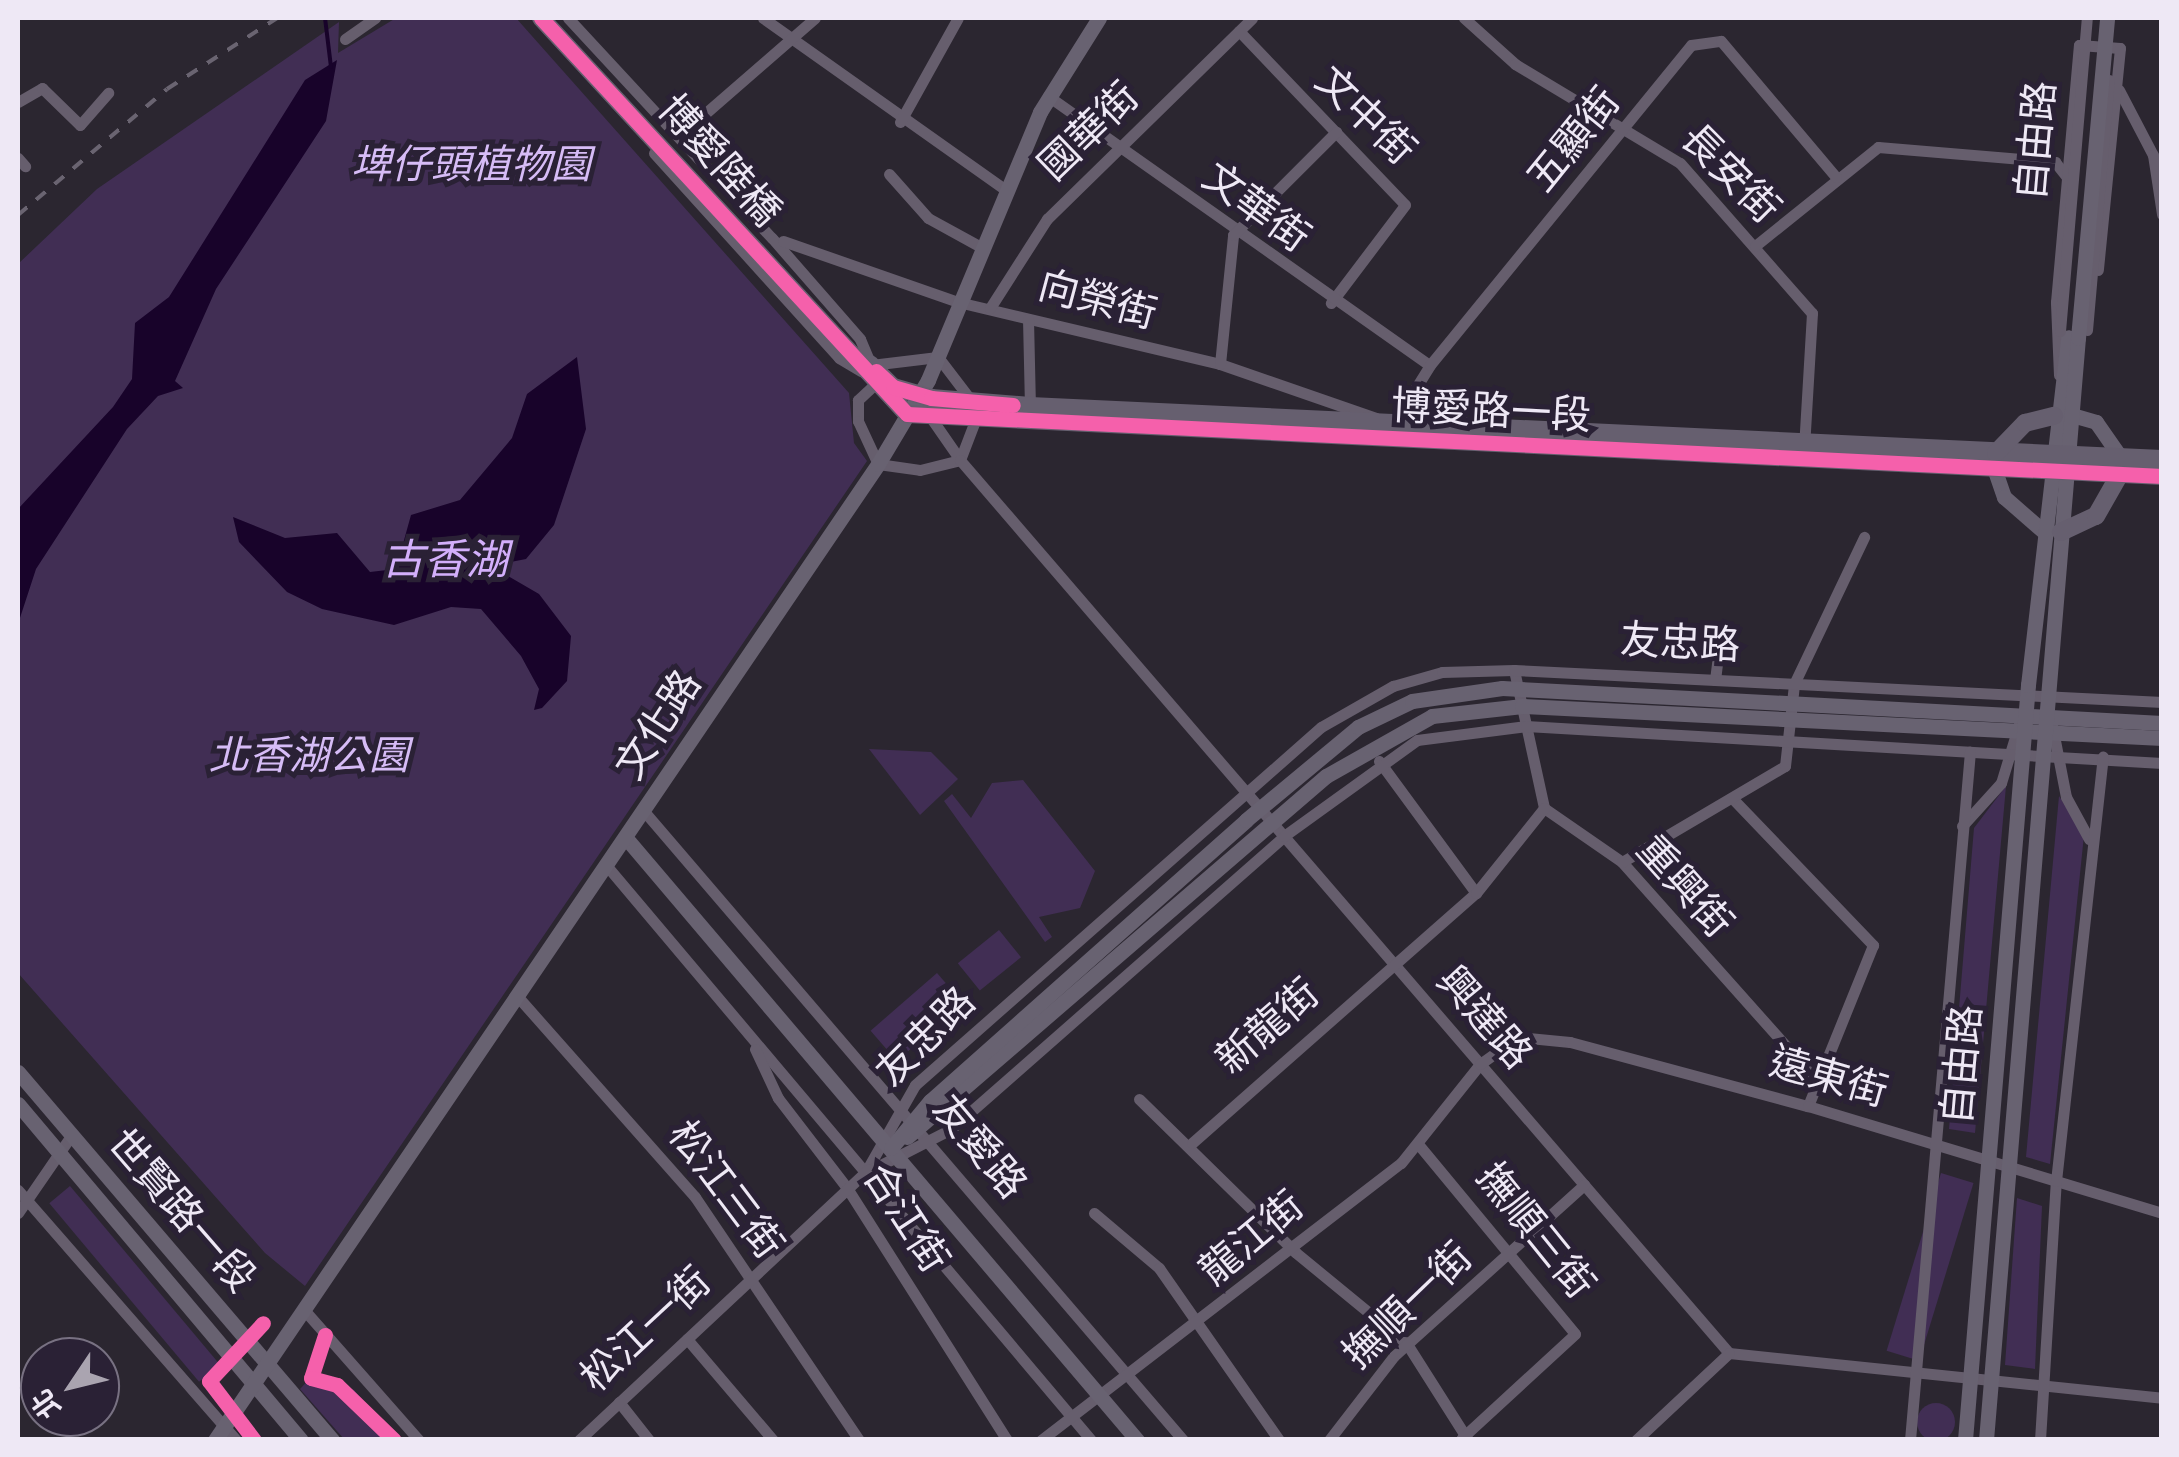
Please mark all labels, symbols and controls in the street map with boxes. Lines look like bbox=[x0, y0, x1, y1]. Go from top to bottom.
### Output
street label: 文中街 bbox=[1304, 58, 1424, 176]
street label: 國華街 bbox=[1030, 74, 1150, 192]
street label: 五顯街 bbox=[1519, 79, 1631, 203]
street label: 自由路 bbox=[2009, 79, 2067, 203]
street label: 博愛陸橋 bbox=[647, 86, 789, 238]
street label: 長安街 bbox=[1670, 116, 1788, 234]
park label: 埤仔頭植物園 bbox=[351, 143, 591, 191]
street label: 文華街 bbox=[1192, 154, 1318, 264]
street label: 向榮街 bbox=[1033, 263, 1161, 341]
street label: 博愛路一段 bbox=[1390, 384, 1592, 442]
water label: 古香湖 bbox=[382, 537, 508, 587]
street label: 友忠路 bbox=[1619, 618, 1741, 672]
street label: 文化路 bbox=[607, 663, 713, 789]
park label: 北香湖公園 bbox=[209, 734, 409, 782]
street label: 重興街 bbox=[1625, 827, 1741, 949]
street label: 興達路 bbox=[1426, 958, 1540, 1080]
street label: 新龍街 bbox=[1208, 971, 1330, 1085]
street label: 友忠路 bbox=[868, 979, 986, 1097]
street label: 自由路 bbox=[1935, 1003, 1993, 1127]
street label: 遠東街 bbox=[1764, 1039, 1892, 1119]
street label: 友愛路 bbox=[921, 1087, 1035, 1209]
street label: 松江三街 bbox=[657, 1113, 791, 1269]
street label: 世賢路一段 bbox=[96, 1121, 264, 1303]
street label: 撫順三街 bbox=[1465, 1155, 1603, 1309]
street label: 合江街 bbox=[851, 1156, 957, 1282]
street label: 龍江街 bbox=[1192, 1183, 1314, 1297]
street label: 撫順一街 bbox=[1335, 1234, 1483, 1380]
street label: 松江一街 bbox=[572, 1259, 722, 1403]
north arrow bbox=[20, 1337, 120, 1437]
text: 北 bbox=[21, 1380, 72, 1427]

